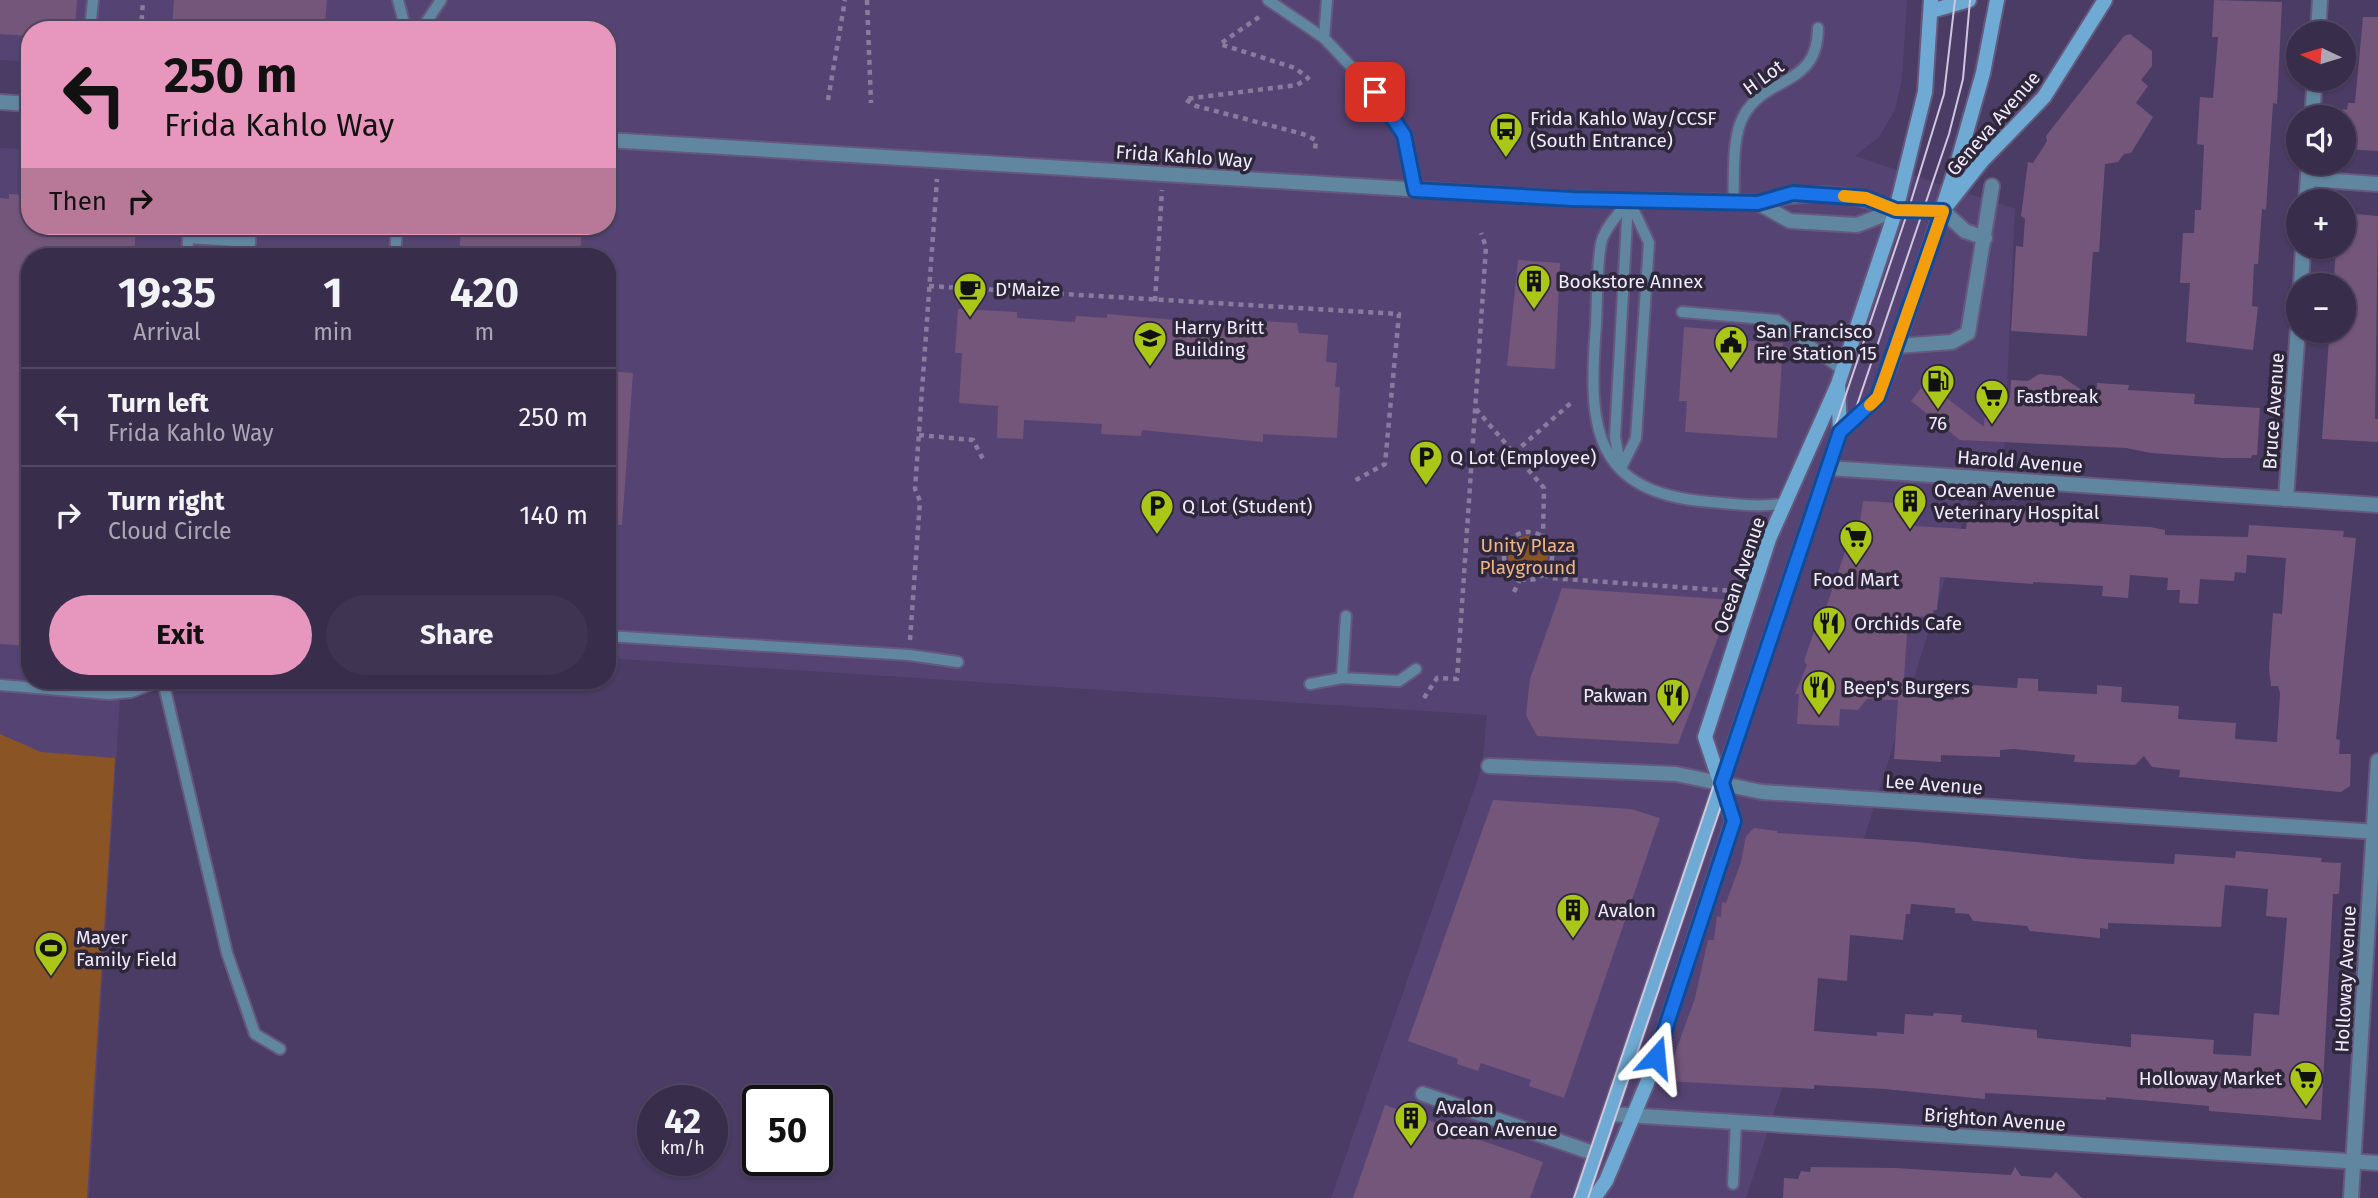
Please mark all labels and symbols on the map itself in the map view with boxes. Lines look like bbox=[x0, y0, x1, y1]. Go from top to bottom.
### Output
north arrow bbox=[2286, 21, 2356, 91]
street label: H Lot bbox=[1738, 55, 1788, 100]
pin bbox=[1345, 62, 1405, 122]
street label: Geneva Avenue bbox=[1942, 66, 2045, 180]
place label: Frida Kahlo Way/CCSF (South Entrance) bbox=[1530, 107, 1717, 152]
bus stop icon: Frida Kahlo Way/CCSF (South Entrance) bbox=[1487, 110, 1525, 159]
street label: Frida Kahlo Way bbox=[1115, 140, 1254, 173]
building icon: Bookstore Annex bbox=[1515, 262, 1553, 311]
cafe icon: D'Maize bbox=[951, 270, 989, 319]
place label: Bookstore Annex bbox=[1558, 270, 1703, 293]
place label: D'Maize bbox=[995, 278, 1060, 301]
place label: Harry Britt Building bbox=[1174, 316, 1264, 361]
school or university icon: Harry Britt Building bbox=[1131, 319, 1169, 368]
place label: San Francisco Fire Station 15 bbox=[1756, 320, 1877, 365]
public building icon: San Francisco Fire Station 15 bbox=[1712, 323, 1750, 372]
street label: Bruce Avenue bbox=[2258, 352, 2289, 470]
fuel station icon: 76 bbox=[1919, 362, 1957, 411]
supermarket icon: Fastbreak bbox=[1973, 377, 2011, 426]
place label: Fastbreak bbox=[2016, 385, 2099, 408]
place label: 76 bbox=[1929, 412, 1947, 435]
parking icon: Q Lot (Employee) bbox=[1407, 438, 1445, 487]
place label: Q Lot (Employee) bbox=[1450, 446, 1596, 469]
street label: Harold Avenue bbox=[1956, 446, 2084, 477]
place label: Ocean Avenue Veterinary Hospital bbox=[1934, 479, 2100, 524]
building icon: Ocean Avenue Veterinary Hospital bbox=[1891, 482, 1929, 531]
parking icon: Q Lot (Student) bbox=[1138, 487, 1176, 536]
place label: Q Lot (Student) bbox=[1182, 495, 1312, 518]
street label: Ocean Avenue bbox=[1709, 514, 1770, 636]
supermarket icon: Food Mart bbox=[1837, 518, 1875, 567]
park label: Unity Plaza Playground bbox=[1480, 534, 1576, 579]
place label: Food Mart bbox=[1813, 568, 1899, 591]
restaurant icon: Orchids Cafe bbox=[1810, 604, 1848, 653]
place label: Orchids Cafe bbox=[1854, 612, 1962, 635]
restaurant icon: Beep's Burgers bbox=[1800, 668, 1838, 717]
restaurant icon: Pakwan bbox=[1654, 676, 1692, 725]
place label: Beep's Burgers bbox=[1843, 676, 1970, 699]
place label: Pakwan bbox=[1583, 684, 1648, 707]
street label: Lee Avenue bbox=[1884, 770, 1984, 799]
building icon: Avalon bbox=[1554, 891, 1592, 940]
place label: Avalon bbox=[1598, 899, 1656, 922]
street label: Holloway Avenue bbox=[2330, 905, 2361, 1053]
place label: Mayer Family Field bbox=[76, 926, 177, 971]
sports icon: Mayer Family Field bbox=[32, 929, 70, 978]
position arrow bbox=[1619, 1020, 1693, 1094]
supermarket icon: Holloway Market bbox=[2287, 1059, 2325, 1108]
place label: Holloway Market bbox=[2139, 1067, 2282, 1090]
speed limit sign: 50 bbox=[742, 1085, 833, 1176]
place label: Avalon Ocean Avenue bbox=[1436, 1096, 1558, 1141]
building icon: Avalon Ocean Avenue bbox=[1392, 1099, 1430, 1148]
street label: Brighton Avenue bbox=[1923, 1103, 2067, 1136]

